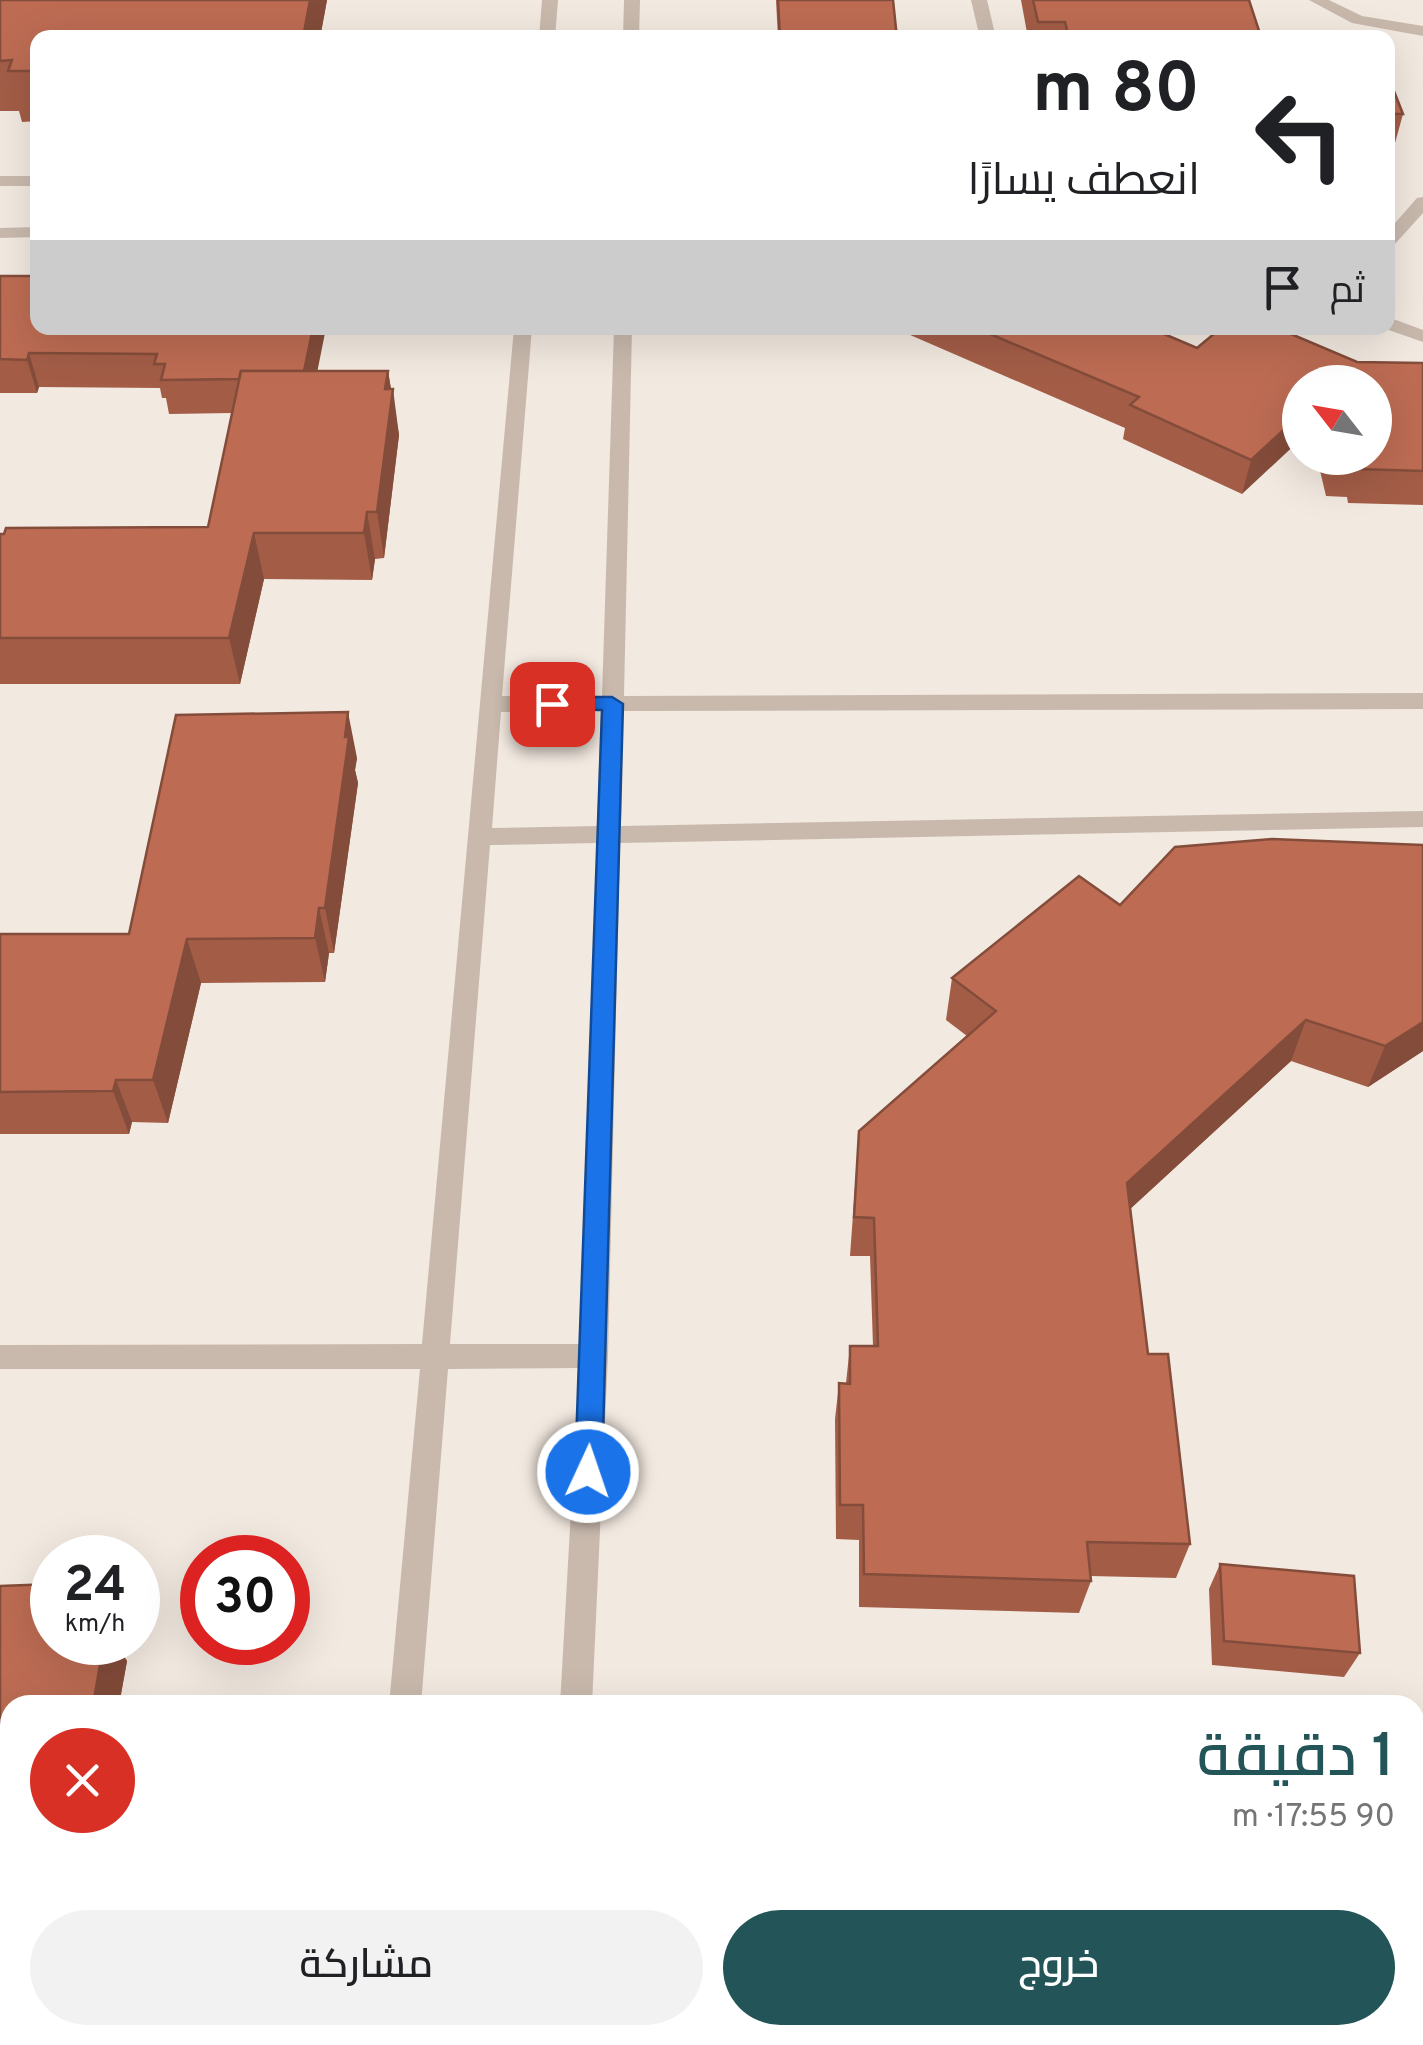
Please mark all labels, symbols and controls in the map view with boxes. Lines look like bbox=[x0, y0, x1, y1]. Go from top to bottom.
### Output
text: 80 m bbox=[1032, 48, 1200, 137]
icon: left bbox=[1235, 70, 1365, 200]
text: انعطف يسارًا bbox=[968, 154, 1200, 211]
icon: arrive bbox=[1255, 260, 1310, 315]
text: ثم bbox=[1330, 268, 1365, 317]
north arrow bbox=[1282, 365, 1392, 475]
map controls bbox=[1282, 365, 1392, 475]
pin bbox=[510, 662, 595, 747]
icon: arrive bbox=[525, 677, 580, 732]
position arrow bbox=[536, 1420, 640, 1524]
speed limit sign: 30 bbox=[180, 1535, 310, 1665]
text: 24 bbox=[64, 1556, 126, 1619]
text: km/h bbox=[65, 1609, 125, 1641]
text: 1 دقيقة bbox=[1197, 1722, 1395, 1798]
button: close bbox=[30, 1728, 135, 1833]
text: 90 m · 17:55 bbox=[1232, 1798, 1395, 1838]
button: مشاركة bbox=[30, 1910, 703, 2025]
button: خروج bbox=[723, 1910, 1395, 2025]

